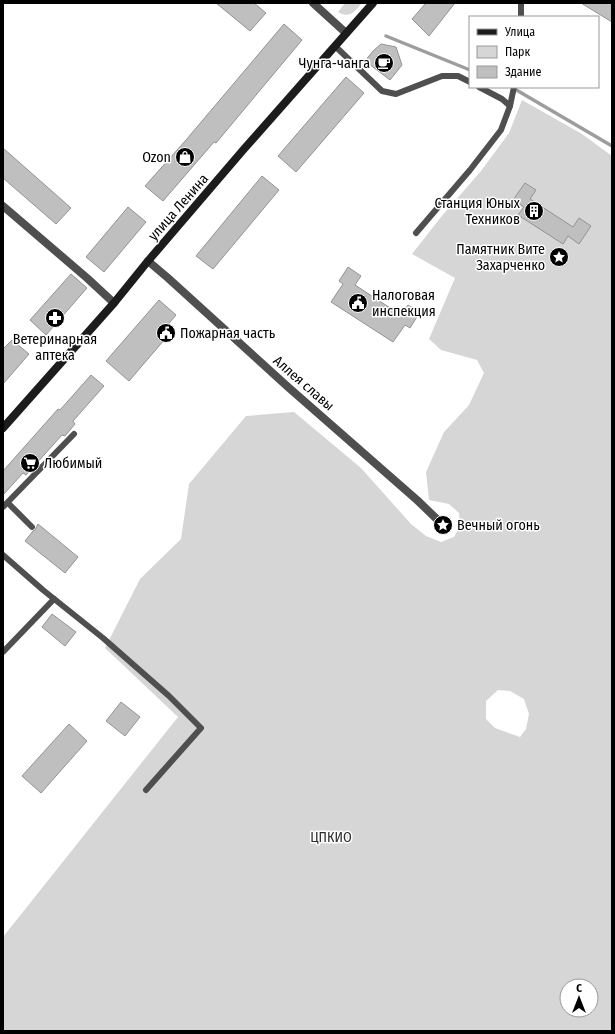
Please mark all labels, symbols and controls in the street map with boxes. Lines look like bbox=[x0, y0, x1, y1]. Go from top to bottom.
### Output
legend bbox=[469, 16, 599, 88]
text: Улица bbox=[504, 25, 535, 39]
text: Парк bbox=[505, 45, 531, 59]
cafe icon: Чунга-чанга bbox=[373, 52, 395, 74]
place label: Чунга-чанга bbox=[299, 55, 370, 72]
text: Здание bbox=[505, 65, 541, 79]
shop icon: Ozon bbox=[174, 146, 196, 168]
place label: Ozon bbox=[142, 149, 171, 166]
street label: улица Ленина bbox=[145, 170, 212, 244]
place label: Станция Юных Техников bbox=[435, 195, 521, 228]
building icon: Станция Юных Техников bbox=[523, 200, 545, 222]
place label: Памятник Вите Захарченко bbox=[456, 241, 545, 274]
place icon: Памятник Вите Захарченко bbox=[548, 246, 570, 268]
place label: Налоговая инспекция bbox=[372, 287, 436, 320]
public building icon: Налоговая инспекция bbox=[347, 292, 369, 314]
pharmacy icon: Ветеринарная аптека bbox=[44, 307, 66, 329]
public building icon: Пожарная часть bbox=[155, 322, 177, 344]
place label: Пожарная часть bbox=[180, 325, 276, 342]
place label: Ветеринарная аптека bbox=[13, 331, 97, 364]
street label: Аллея славы bbox=[270, 352, 338, 414]
supermarket icon: Любимый bbox=[19, 452, 41, 474]
place label: Любимый bbox=[44, 455, 102, 472]
place icon: Вечный огонь bbox=[432, 514, 454, 536]
place label: Вечный огонь bbox=[457, 517, 540, 534]
park label: ЦПКИО bbox=[310, 829, 352, 846]
north arrow bbox=[559, 978, 599, 1018]
text: С bbox=[576, 982, 582, 995]

